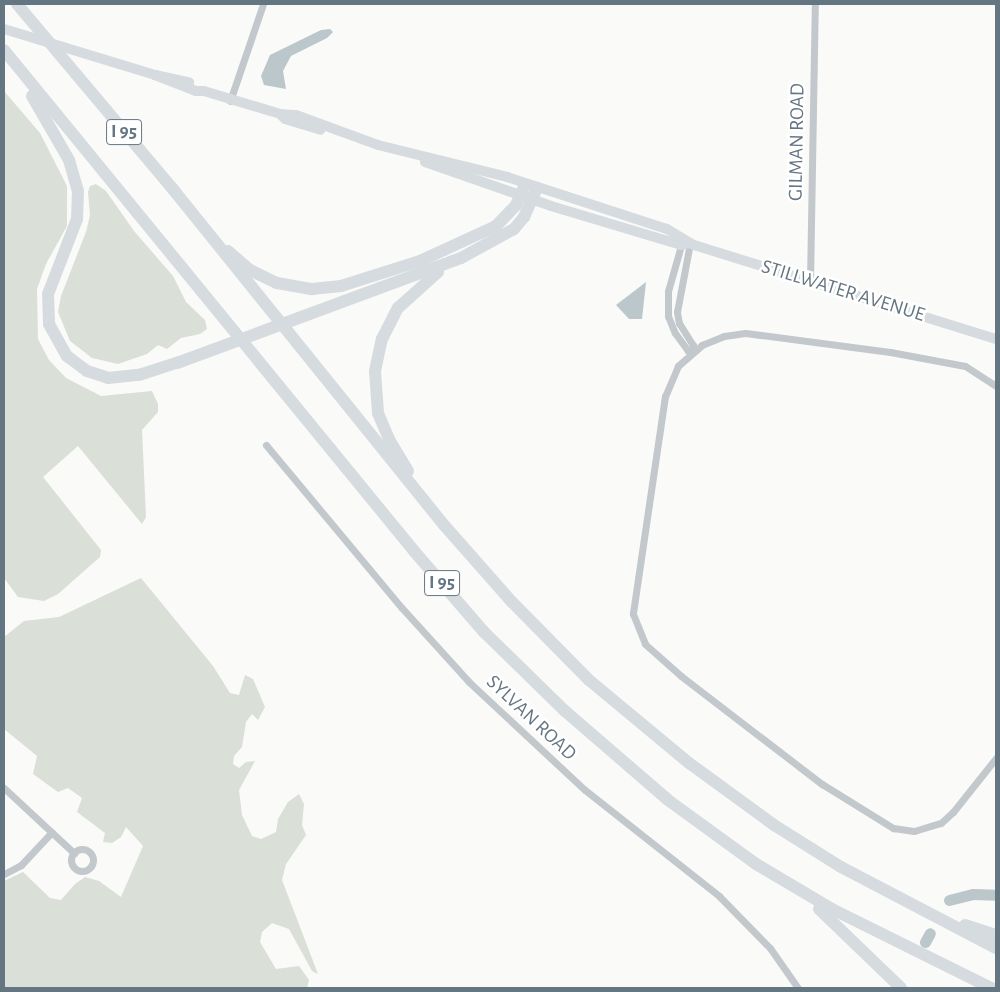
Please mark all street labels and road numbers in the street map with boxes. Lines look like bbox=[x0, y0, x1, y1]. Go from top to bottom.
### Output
street label: GILMAN ROAD bbox=[784, 83, 810, 201]
road number: I 95 bbox=[105, 115, 143, 148]
street label: STILLWATER AVENUE bbox=[758, 255, 928, 327]
road number: I 95 bbox=[423, 566, 461, 600]
street label: SYLVAN ROAD bbox=[481, 670, 581, 766]

